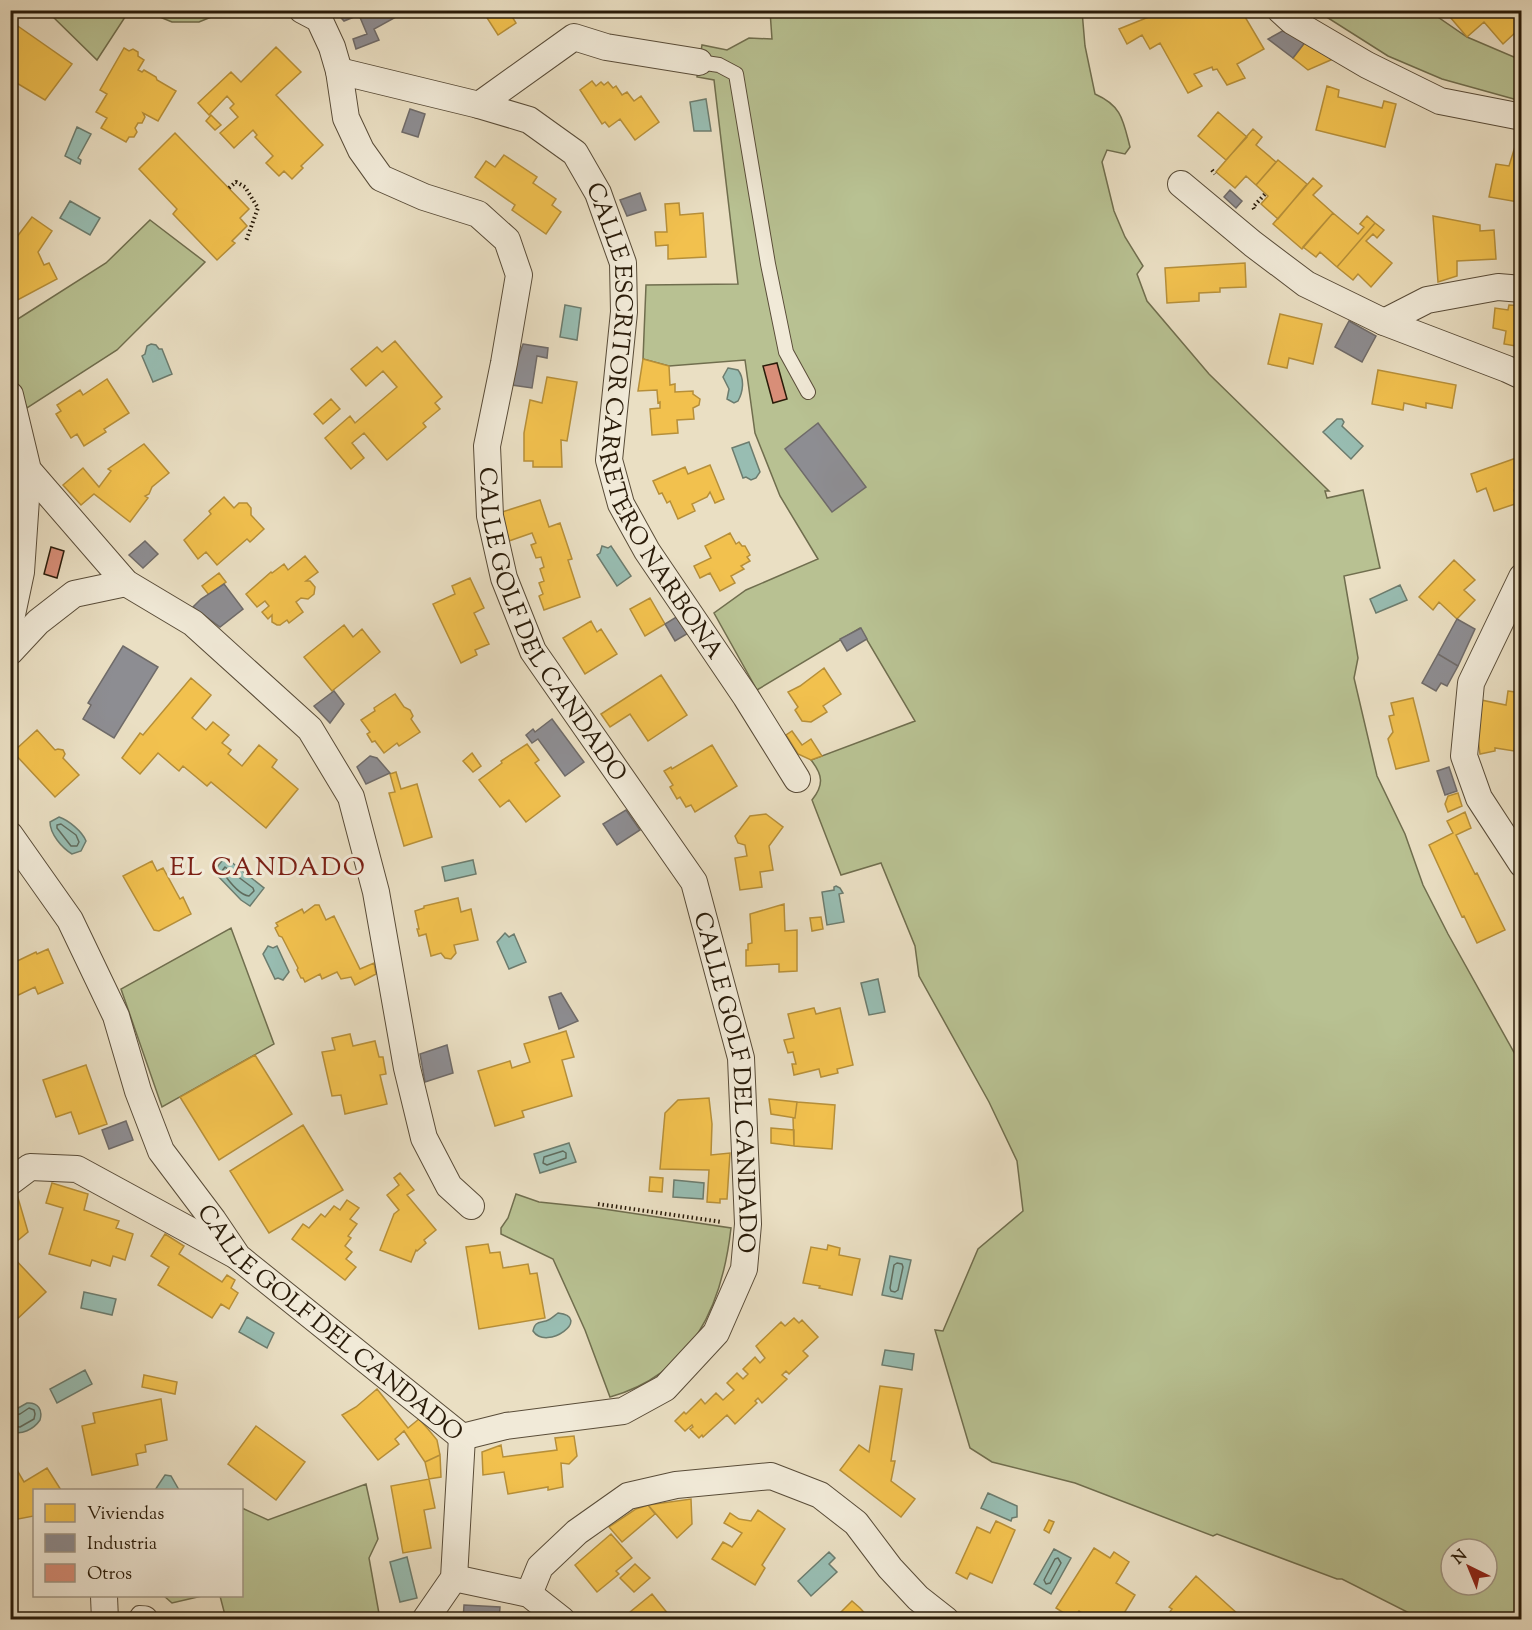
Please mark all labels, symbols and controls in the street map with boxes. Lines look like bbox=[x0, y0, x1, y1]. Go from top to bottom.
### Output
street label: CALLE ESCRITOR CARRETERO NARBONA bbox=[576, 176, 731, 667]
street label: CALLE GOLF DEL CANDADO bbox=[469, 466, 634, 789]
district label: EL CANDADO bbox=[170, 850, 366, 887]
street label: CALLE GOLF DEL CANDADO bbox=[684, 908, 763, 1254]
street label: CALLE GOLF DEL CANDADO bbox=[188, 1198, 470, 1450]
legend bbox=[33, 1489, 243, 1597]
text: Viviendas bbox=[87, 1502, 164, 1528]
text: Industria bbox=[87, 1532, 157, 1558]
north arrow bbox=[1439, 1537, 1499, 1597]
text: N bbox=[1448, 1545, 1473, 1571]
text: Otros bbox=[87, 1562, 132, 1588]

